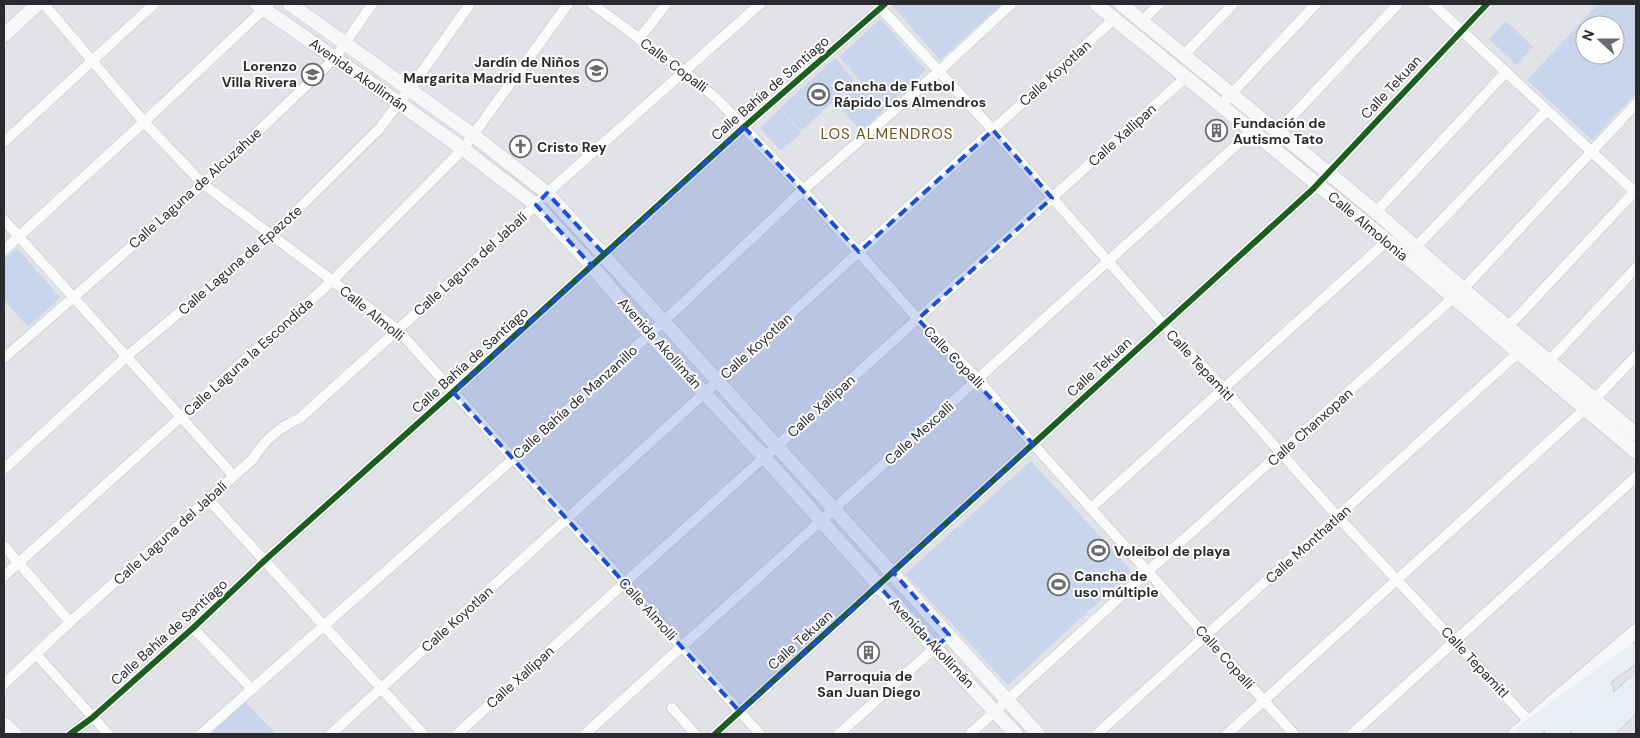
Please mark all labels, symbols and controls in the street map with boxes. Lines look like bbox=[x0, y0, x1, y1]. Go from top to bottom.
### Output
north arrow bbox=[1575, 15, 1625, 65]
text: N bbox=[1578, 27, 1598, 43]
street label: Calle Bahía de Santiago bbox=[707, 32, 833, 144]
street label: Avenida Akollimán bbox=[306, 34, 412, 116]
street label: Calle Copalli bbox=[637, 34, 711, 96]
street label: Calle Koyotlan bbox=[1015, 36, 1095, 110]
street label: Calle Tekuan bbox=[1357, 51, 1425, 123]
place label: Jardín de Niños Margarita Madrid Fuentes bbox=[403, 53, 580, 87]
place label: Lorenzo Villa Rivera bbox=[222, 57, 297, 91]
school or university icon: Jardín de Niños Margarita Madrid Fuentes bbox=[584, 58, 608, 82]
school or university icon: Lorenzo Villa Rivera bbox=[301, 62, 325, 86]
place label: Cancha de Futbol Rápido Los Almendros bbox=[834, 77, 986, 111]
sports icon: Cancha de Futbol Rápido Los Almendros bbox=[806, 82, 830, 106]
street label: Calle Xallipan bbox=[1084, 100, 1160, 170]
place label: Fundación de Autismo Tato bbox=[1233, 114, 1326, 148]
building icon: Fundación de Autismo Tato bbox=[1205, 119, 1229, 143]
street label: Calle Laguna de Alcuzahue bbox=[125, 123, 265, 252]
district label: LOS ALMENDROS bbox=[820, 124, 954, 144]
church icon: Cristo Rey bbox=[509, 135, 533, 159]
place label: Cristo Rey bbox=[537, 138, 607, 156]
street label: Calle Almolonia bbox=[1324, 187, 1412, 265]
street label: Calle Laguna de Epazote bbox=[174, 201, 306, 319]
street label: Calle Laguna del Jabalí bbox=[410, 208, 531, 320]
street label: Calle Almolli bbox=[336, 281, 408, 345]
street label: Calle Laguna la Escondida bbox=[180, 294, 316, 420]
street label: Avenida Akollimán bbox=[614, 294, 706, 392]
street label: Calle Bahía de Santiago bbox=[408, 303, 532, 417]
street label: Calle Koyotlan bbox=[716, 309, 796, 383]
street label: Calle Copalli bbox=[920, 322, 988, 392]
street label: Calle Tepamitl bbox=[1162, 326, 1238, 404]
street label: Calle Tekuan bbox=[1063, 333, 1135, 401]
street label: Calle Bahía de Manzanillo bbox=[509, 341, 641, 463]
street label: Calle Xallipan bbox=[783, 371, 859, 441]
street label: Calle Chanxopan bbox=[1264, 384, 1356, 470]
street label: Calle Mexcalli bbox=[881, 397, 957, 469]
street label: Calle Laguna del Jabalí bbox=[110, 477, 231, 589]
street label: Calle Monthatlan bbox=[1262, 501, 1354, 587]
sports icon: Voleibol de playa bbox=[1086, 539, 1110, 563]
place label: Voleibol de playa bbox=[1114, 542, 1230, 560]
place label: Cancha de uso múltiple bbox=[1074, 567, 1159, 601]
sports icon: Cancha de uso múltiple bbox=[1046, 572, 1070, 596]
street label: Calle Almolli bbox=[615, 574, 681, 644]
street label: Calle Bahía de Santiago bbox=[107, 575, 231, 689]
street label: Calle Koyotlan bbox=[417, 582, 497, 656]
street label: Avenida Akollimán bbox=[886, 594, 978, 692]
street label: Calle Tekuan bbox=[764, 606, 836, 674]
street label: Calle Copalli bbox=[1192, 621, 1258, 693]
street label: Calle Tepamitl bbox=[1437, 623, 1513, 701]
building icon: Parroquia de San Juan Diego bbox=[857, 641, 881, 665]
street label: Calle Xallipan bbox=[482, 642, 558, 712]
place label: Parroquia de San Juan Diego bbox=[817, 667, 921, 701]

